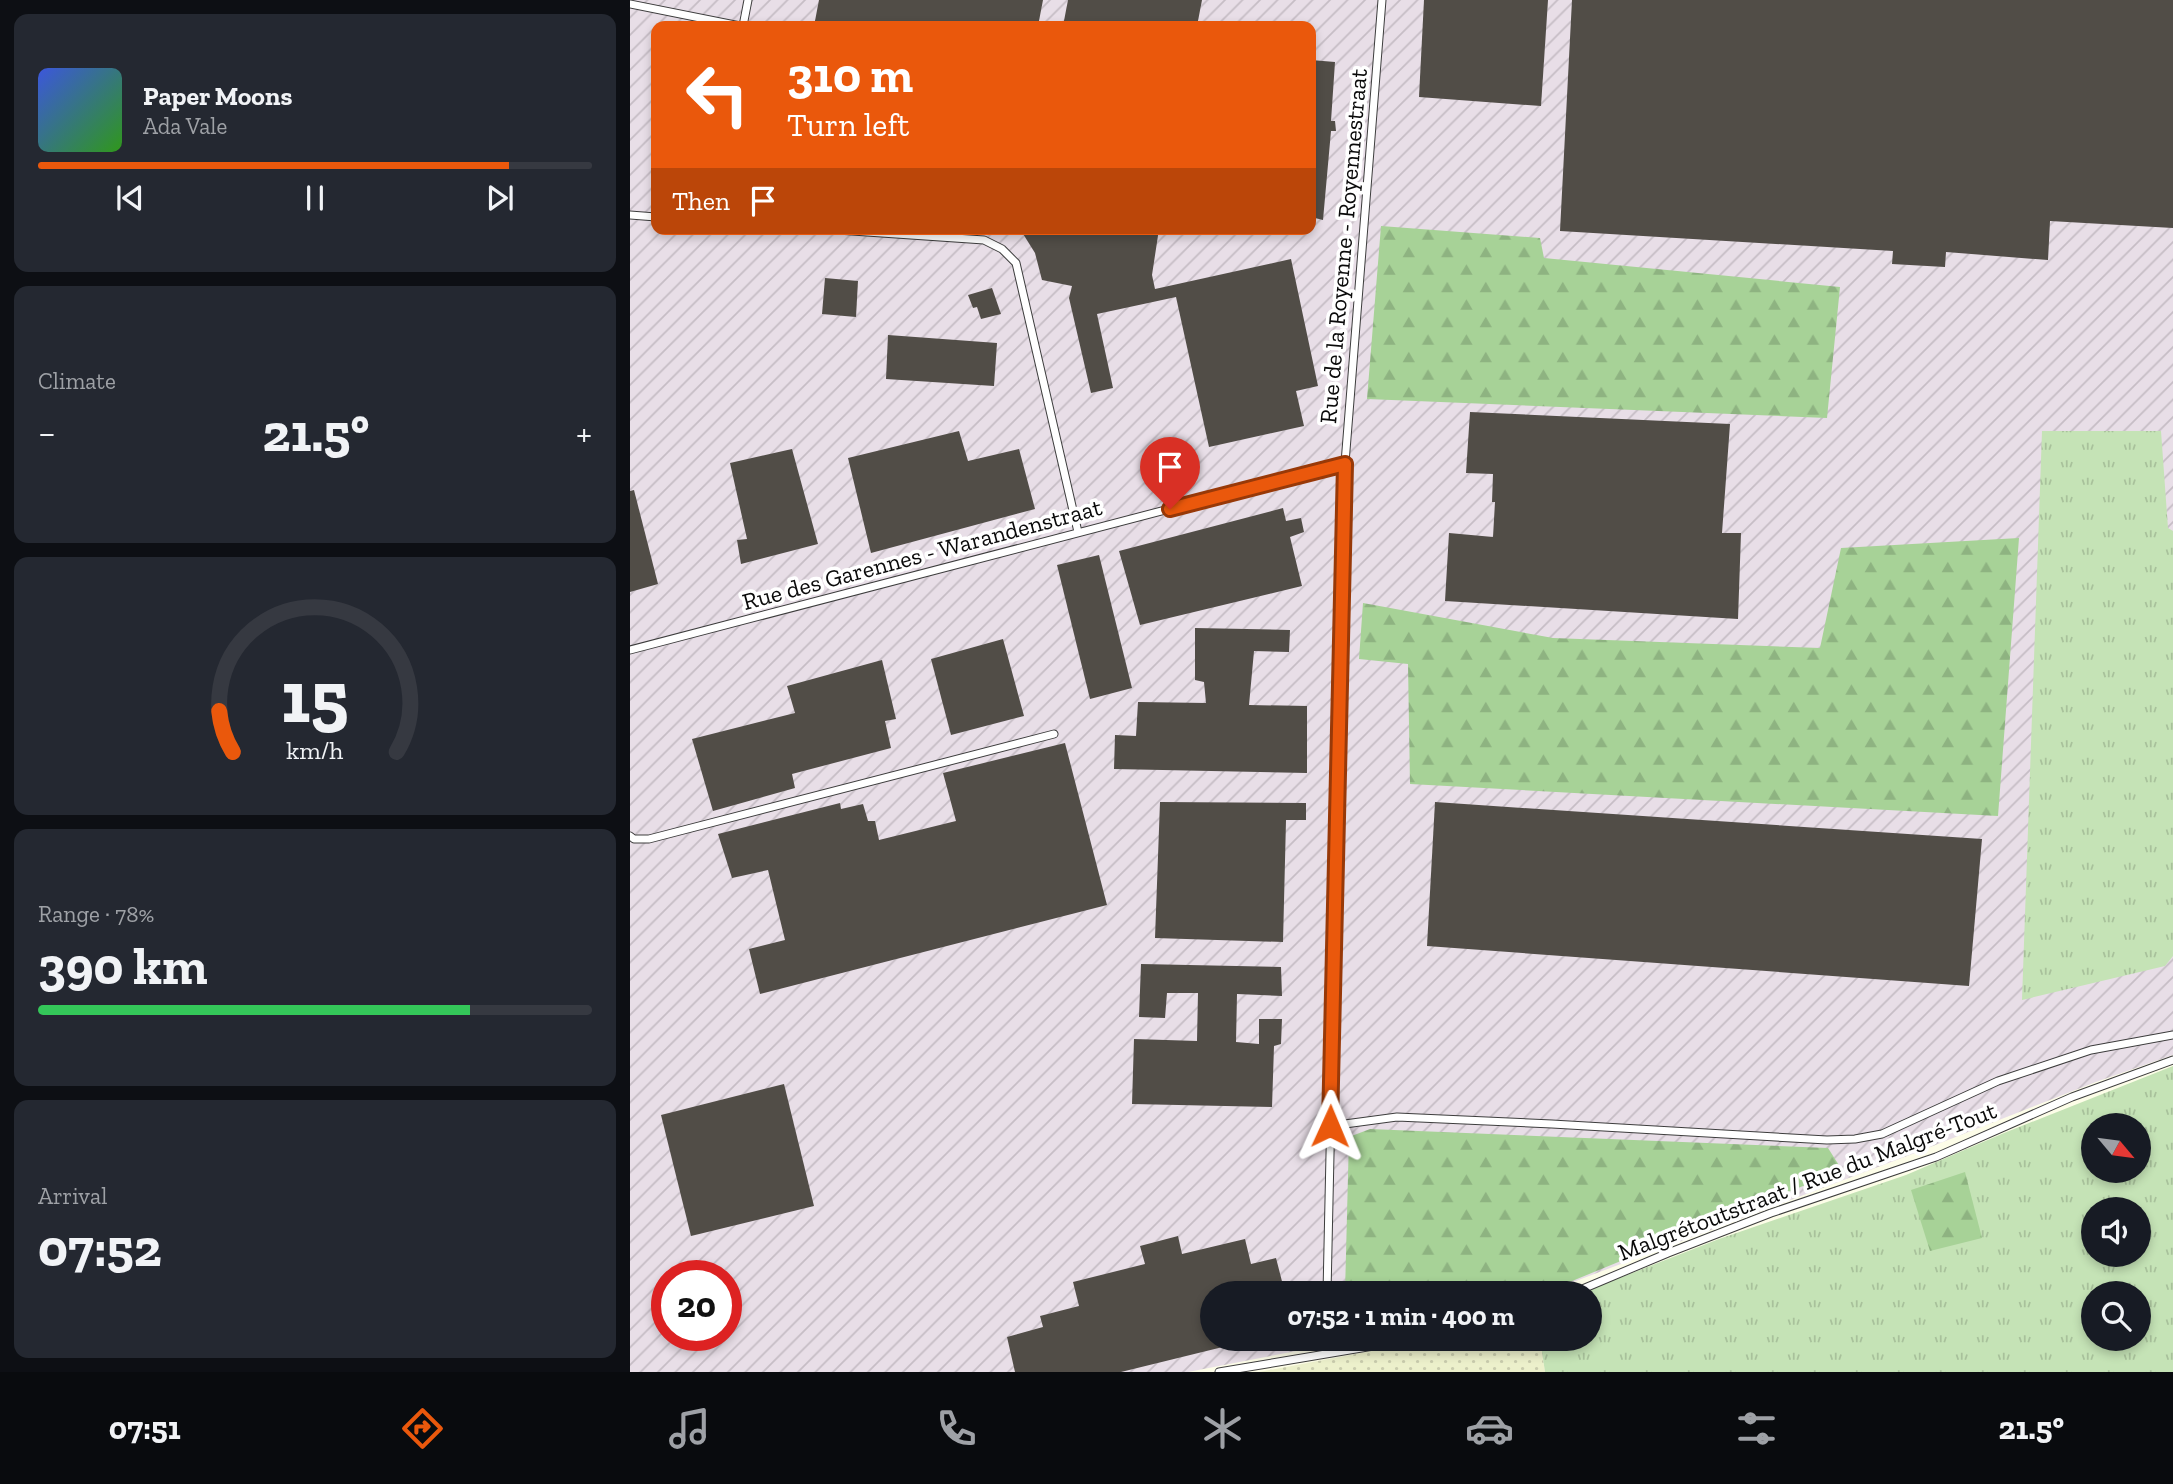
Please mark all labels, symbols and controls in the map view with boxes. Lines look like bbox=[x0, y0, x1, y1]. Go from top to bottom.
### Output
text: 310 m bbox=[787, 46, 913, 105]
icon: left bbox=[672, 49, 763, 140]
street label: Rue de la Royenne - Royennestraat bbox=[1313, 67, 1373, 425]
text: Paper Moons bbox=[143, 80, 292, 112]
text: Turn left bbox=[787, 106, 909, 144]
text: Ada Vale bbox=[143, 112, 227, 140]
icon: previous bbox=[111, 179, 149, 217]
icon: pause bbox=[296, 179, 334, 217]
icon: next bbox=[481, 179, 519, 217]
icon: arrive bbox=[744, 182, 782, 220]
text: Then bbox=[672, 185, 730, 217]
text: Climate bbox=[38, 367, 116, 395]
text: 21.5° bbox=[262, 402, 369, 464]
text: − bbox=[38, 410, 56, 456]
text: + bbox=[576, 410, 592, 456]
pin bbox=[1140, 437, 1200, 509]
icon: arrive bbox=[1151, 448, 1189, 486]
street label: Rue des Garennes - Warandenstraat bbox=[739, 492, 1105, 616]
text: 15 bbox=[281, 653, 349, 741]
text: km/h bbox=[286, 735, 344, 765]
text: Range · 78% bbox=[38, 900, 154, 928]
text: 390 km bbox=[38, 935, 208, 997]
position arrow bbox=[1293, 1089, 1367, 1163]
street label: Malgrétoutstraat / Rue du Malgré-Tout bbox=[1614, 1095, 2000, 1267]
north arrow bbox=[2081, 1113, 2151, 1183]
map controls bbox=[2081, 1113, 2151, 1351]
text: Arrival bbox=[38, 1182, 107, 1210]
button: sound bbox=[2081, 1197, 2151, 1267]
text: 07:52 bbox=[38, 1217, 162, 1279]
speed limit sign: 20 bbox=[651, 1260, 742, 1351]
button: search bbox=[2081, 1281, 2151, 1351]
text: 07:52 · 1 min · 400 m bbox=[1288, 1300, 1514, 1332]
icon: directions bbox=[398, 1404, 447, 1453]
icon: music bbox=[665, 1404, 714, 1453]
icon: phone bbox=[932, 1404, 981, 1453]
icon: climate bbox=[1198, 1404, 1247, 1453]
icon: car bbox=[1465, 1404, 1514, 1453]
icon: filters bbox=[1732, 1404, 1781, 1453]
text: 07:51 bbox=[109, 1409, 181, 1447]
text: 21.5° bbox=[1998, 1409, 2064, 1447]

